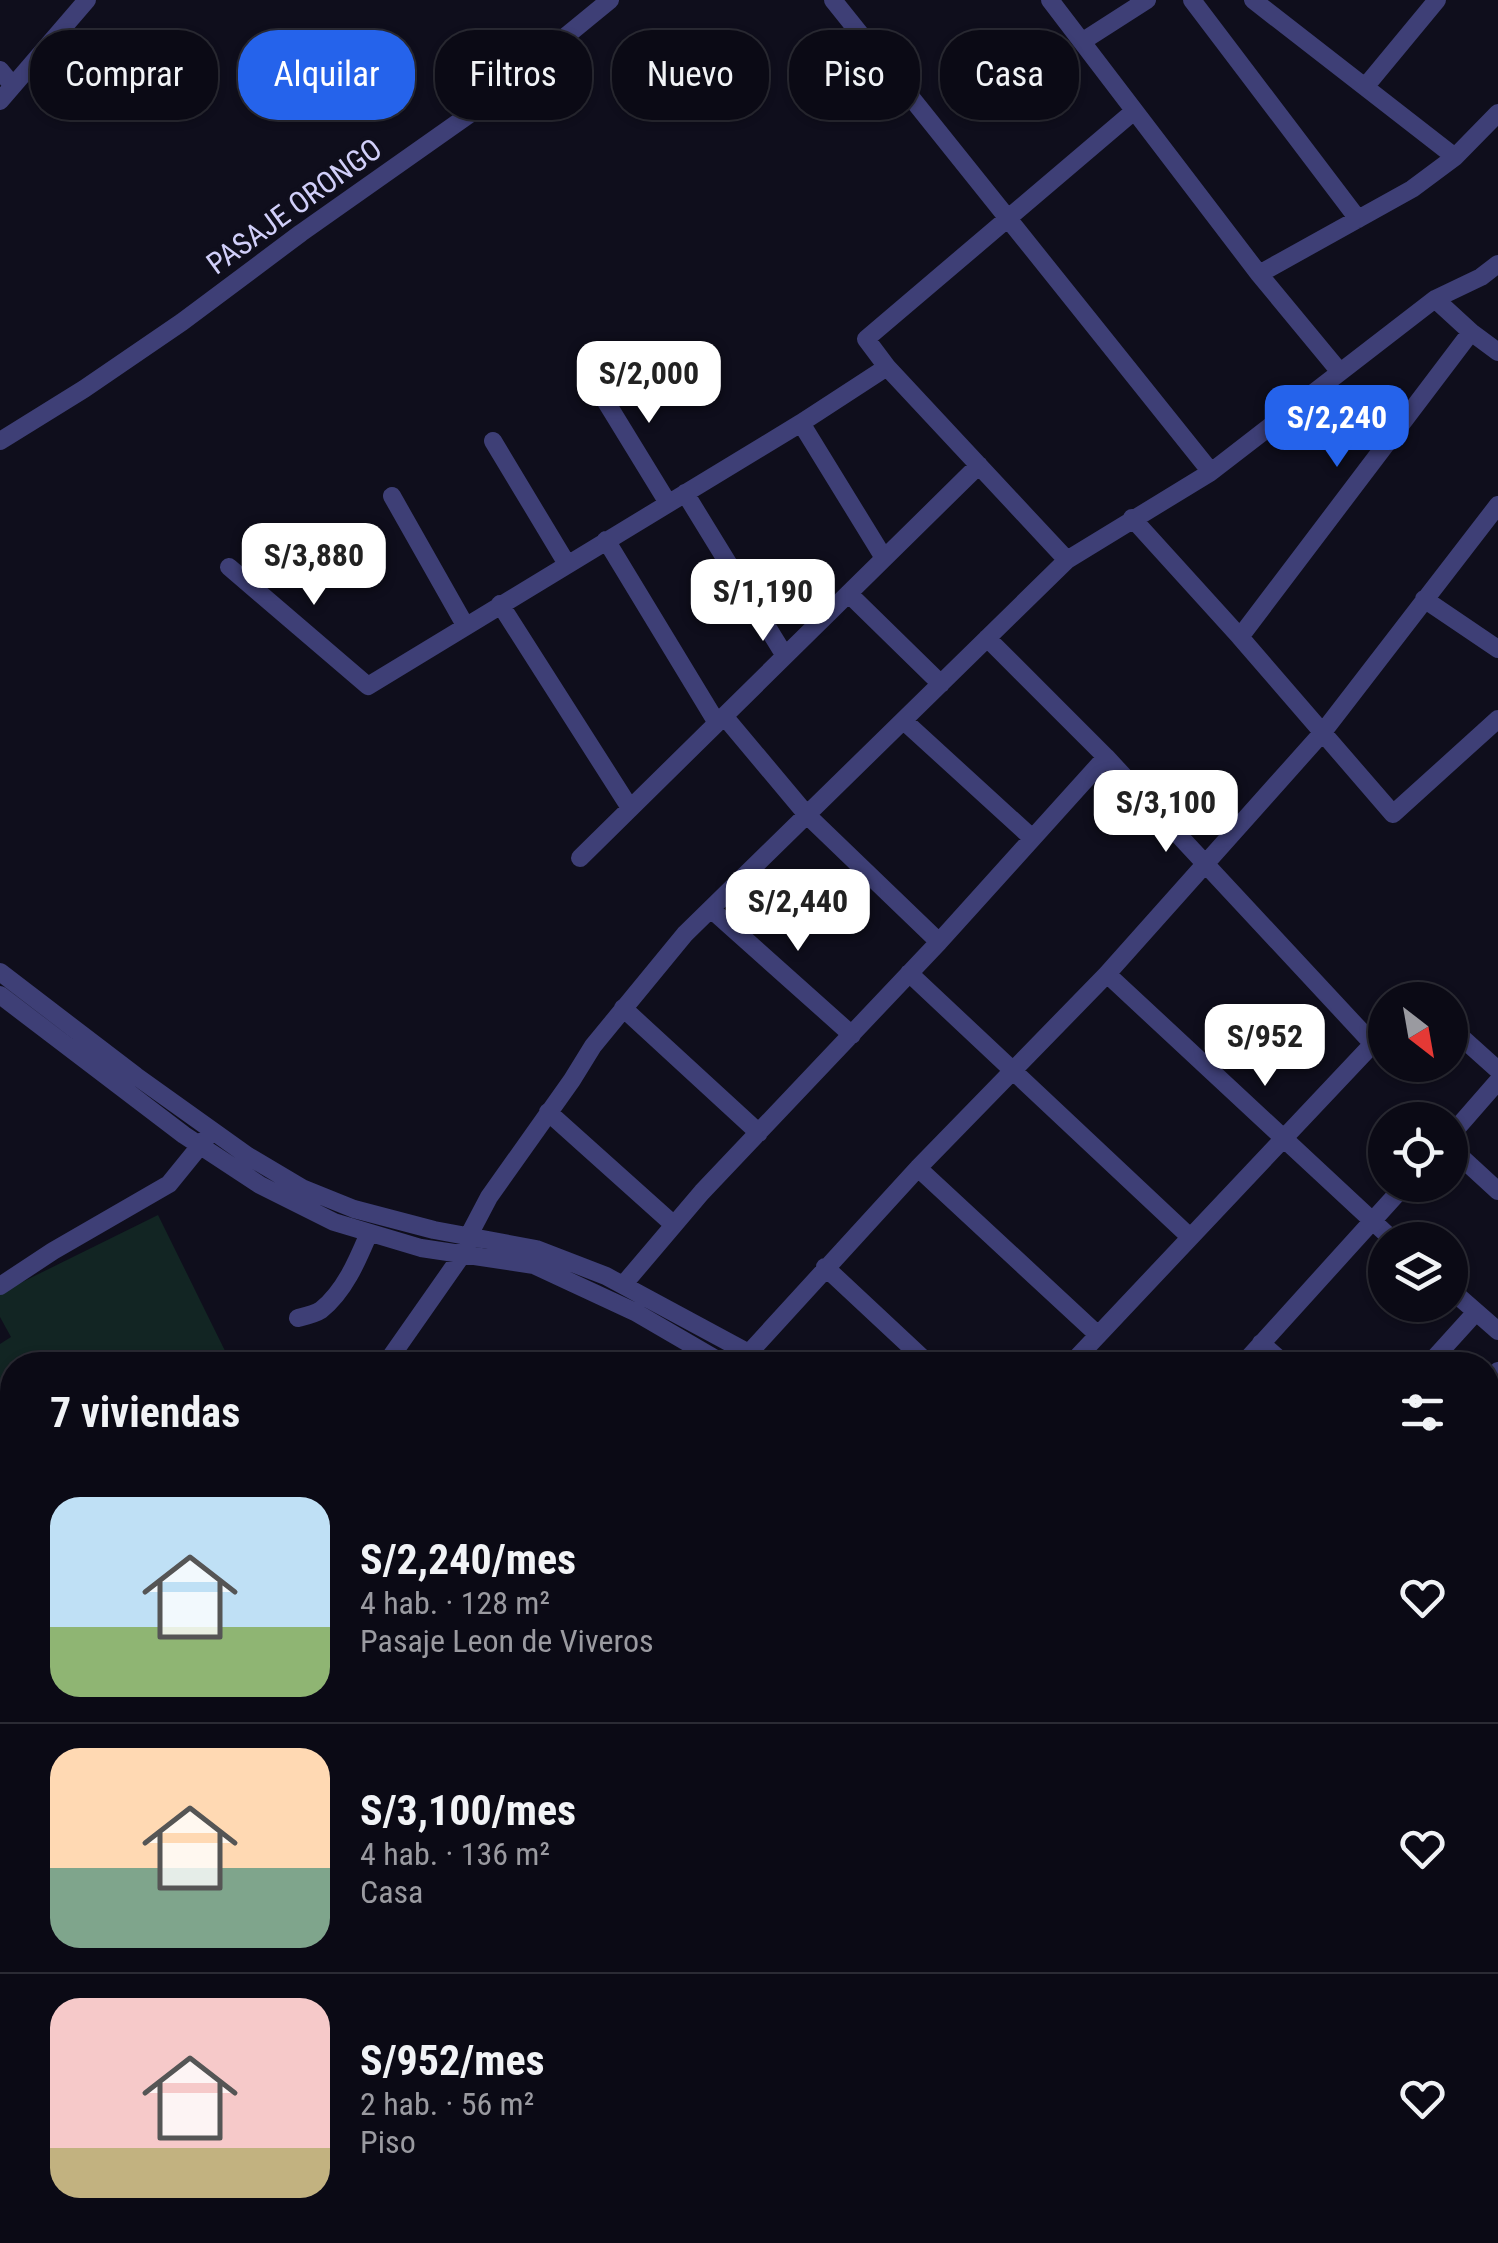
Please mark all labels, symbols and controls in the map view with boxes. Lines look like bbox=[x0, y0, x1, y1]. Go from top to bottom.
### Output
chip: Comprar bbox=[30, 30, 218, 120]
chip: Alquilar bbox=[238, 30, 415, 120]
chip: Filtros bbox=[435, 30, 592, 120]
chip: Nuevo bbox=[612, 30, 769, 120]
chip: Piso bbox=[789, 30, 920, 120]
chip: Casa bbox=[940, 30, 1079, 120]
street label: PASAJE ORONGO bbox=[200, 131, 388, 281]
pin: S/2,000 bbox=[557, 341, 741, 426]
text: S/2,000 bbox=[599, 354, 699, 392]
pin: S/2,240 bbox=[1245, 385, 1429, 470]
text: S/2,240 bbox=[1287, 398, 1387, 436]
pin: S/3,880 bbox=[222, 523, 406, 608]
text: S/3,880 bbox=[264, 536, 364, 574]
pin: S/1,190 bbox=[671, 559, 855, 644]
text: S/1,190 bbox=[713, 572, 813, 610]
pin: S/3,100 bbox=[1074, 770, 1258, 855]
text: S/3,100 bbox=[1116, 783, 1216, 821]
pin: S/2,440 bbox=[706, 869, 890, 954]
text: S/2,440 bbox=[748, 882, 848, 920]
north arrow bbox=[1368, 982, 1468, 1082]
map controls bbox=[1368, 982, 1468, 1322]
pin: S/952 bbox=[1195, 1004, 1335, 1089]
text: S/952 bbox=[1227, 1017, 1303, 1055]
button: locate bbox=[1368, 1102, 1468, 1202]
button: layers bbox=[1368, 1222, 1468, 1322]
icon: filters bbox=[1395, 1385, 1450, 1440]
text: 7 viviendas bbox=[50, 1388, 240, 1437]
text: S/2,240/mes bbox=[360, 1535, 576, 1584]
icon: home bbox=[130, 1537, 250, 1657]
icon: heart bbox=[1395, 1570, 1450, 1625]
text: 4 hab. · 128 m² bbox=[360, 1584, 550, 1622]
text: Pasaje Leon de Viveros bbox=[360, 1622, 654, 1660]
text: S/3,100/mes bbox=[360, 1786, 576, 1835]
icon: home bbox=[130, 1788, 250, 1908]
icon: heart bbox=[1395, 1821, 1450, 1876]
text: 4 hab. · 136 m² bbox=[360, 1835, 550, 1873]
text: Casa bbox=[360, 1873, 423, 1911]
text: S/952/mes bbox=[360, 2036, 545, 2085]
icon: home bbox=[130, 2038, 250, 2158]
icon: heart bbox=[1395, 2071, 1450, 2126]
text: 2 hab. · 56 m² bbox=[360, 2085, 534, 2123]
text: Piso bbox=[360, 2123, 416, 2161]

